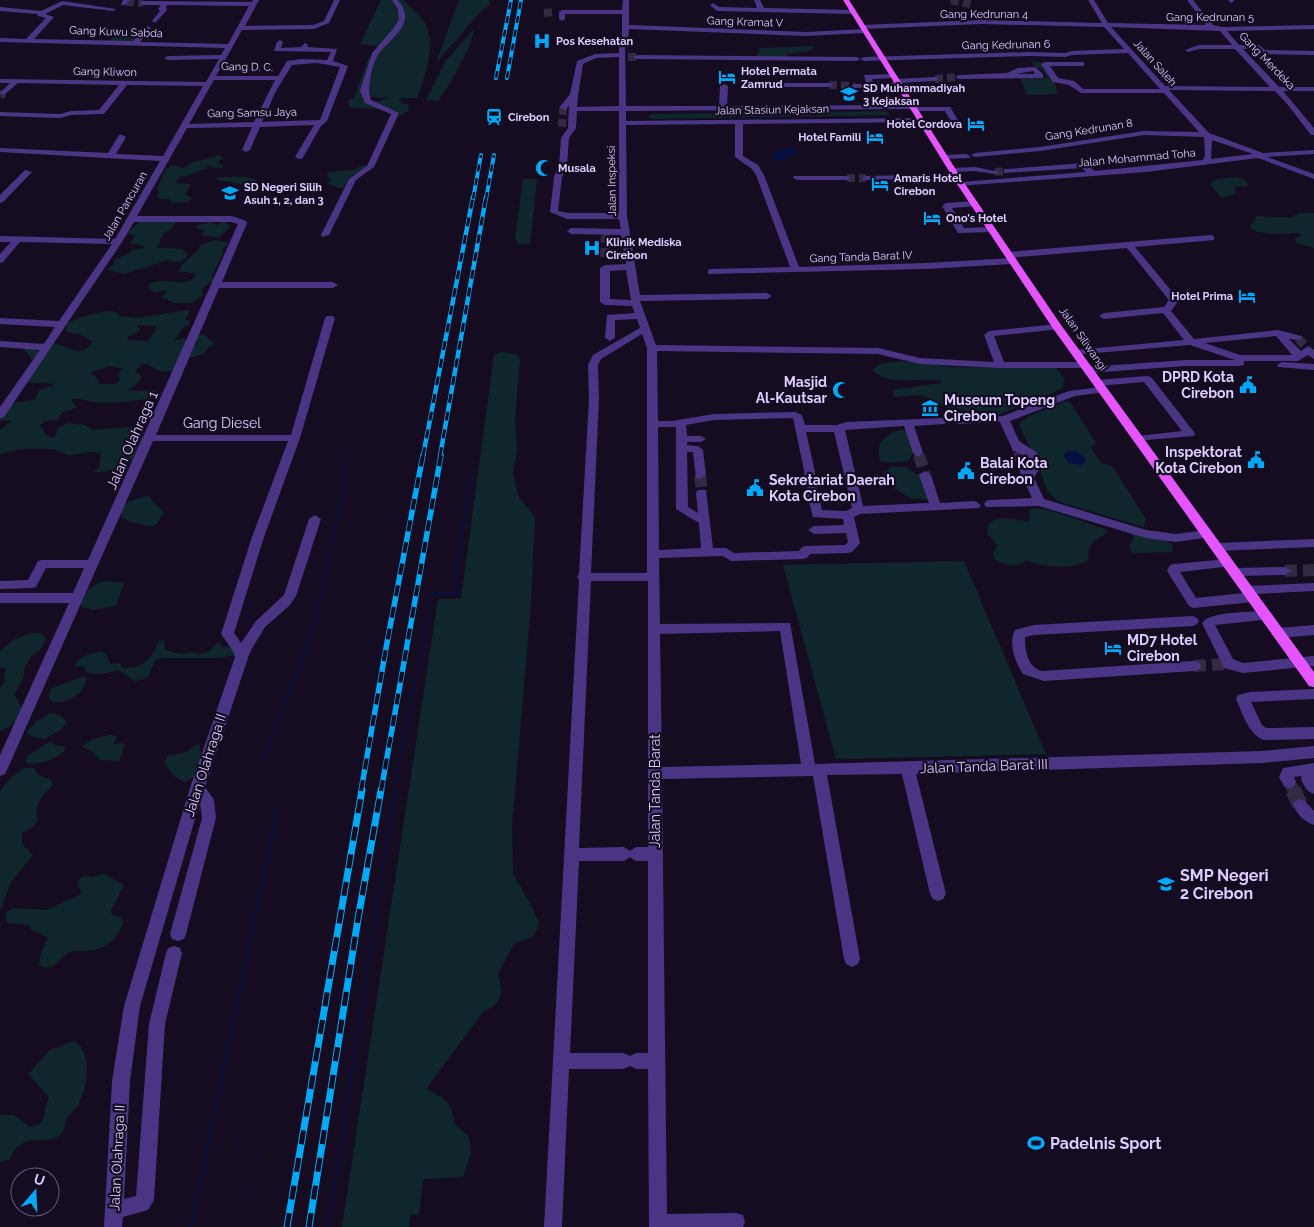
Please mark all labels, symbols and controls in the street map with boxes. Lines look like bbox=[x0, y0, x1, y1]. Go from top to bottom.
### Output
street label: Gang Kedrunan 4 bbox=[940, 8, 1028, 21]
street label: Gang Kedrunan 5 bbox=[1166, 11, 1254, 24]
street label: Gang Kramat V bbox=[707, 14, 784, 30]
street label: Gang Kuwu Sabda bbox=[69, 24, 163, 40]
street label: Gang Merdeka bbox=[1236, 30, 1298, 92]
hospital icon: Pos Kesehatan bbox=[532, 31, 552, 51]
place label: Pos Kesehatan bbox=[556, 35, 634, 48]
street label: Jalan Saleh bbox=[1131, 37, 1179, 89]
street label: Gang Kedrunan 6 bbox=[962, 38, 1051, 52]
street label: Gang D. C. bbox=[221, 60, 273, 74]
street label: Gang Kliwon bbox=[73, 65, 137, 79]
place label: Hotel Permata Zamrud bbox=[741, 65, 817, 91]
hotel icon: Hotel Permata Zamrud bbox=[717, 67, 737, 87]
place label: SD Muhammadiyah 3 Kejaksan bbox=[863, 82, 965, 108]
school or university icon: SD Muhammadiyah 3 Kejaksan bbox=[839, 84, 859, 104]
street label: Jalan Stasiun Kejaksan bbox=[715, 103, 829, 117]
street label: Gang Samsu Jaya bbox=[207, 106, 297, 120]
station icon: Cirebon bbox=[484, 107, 504, 127]
place label: Cirebon bbox=[508, 111, 550, 124]
hotel icon: Hotel Cordova bbox=[966, 114, 986, 134]
street label: Gang Kedrunan 8 bbox=[1044, 117, 1134, 143]
place label: Hotel Cordova bbox=[887, 118, 962, 131]
hotel icon: Hotel Famili bbox=[865, 127, 885, 147]
place label: Hotel Famili bbox=[798, 131, 861, 144]
street label: Jalan Inspeksi bbox=[605, 146, 619, 216]
street label: Jalan Mohammad Toha bbox=[1078, 146, 1196, 170]
mosque icon: Musala bbox=[534, 158, 554, 178]
place label: Musala bbox=[558, 162, 596, 175]
street label: Jalan Pancuran bbox=[100, 169, 150, 243]
place label: Amaris Hotel Cirebon bbox=[894, 172, 962, 198]
hotel icon: Amaris Hotel Cirebon bbox=[870, 174, 890, 194]
place label: SD Negeri Silih Asuh 1, 2, dan 3 bbox=[244, 181, 324, 207]
school or university icon: SD Negeri Silih Asuh 1, 2, dan 3 bbox=[220, 183, 240, 203]
hotel icon: Ono's Hotel bbox=[922, 208, 942, 228]
place label: Ono's Hotel bbox=[946, 212, 1007, 225]
place label: Klinik Mediska Cirebon bbox=[606, 236, 682, 262]
hospital icon: Klinik Mediska Cirebon bbox=[582, 238, 602, 258]
street label: Gang Tanda Barat IV bbox=[809, 249, 913, 265]
hotel icon: Hotel Prima bbox=[1237, 286, 1257, 306]
place label: Hotel Prima bbox=[1171, 290, 1233, 303]
street label: Jalan Siliwangi bbox=[1056, 305, 1110, 373]
place label: DPRD Kota Cirebon bbox=[1162, 369, 1234, 401]
place label: Masjid Al-Kautsar bbox=[756, 374, 828, 406]
public building icon: DPRD Kota Cirebon bbox=[1238, 375, 1258, 395]
mosque icon: Masjid Al-Kautsar bbox=[831, 380, 851, 400]
street label: Jalan Olahraga 1 bbox=[103, 388, 161, 492]
place label: Museum Topeng Cirebon bbox=[944, 392, 1055, 424]
museum icon: Museum Topeng Cirebon bbox=[920, 398, 940, 418]
street label: Gang Diesel bbox=[183, 415, 261, 431]
place label: Inspektorat Kota Cirebon bbox=[1155, 444, 1243, 476]
public building icon: Inspektorat Kota Cirebon bbox=[1246, 450, 1266, 470]
place label: Balai Kota Cirebon bbox=[980, 455, 1048, 487]
public building icon: Balai Kota Cirebon bbox=[956, 461, 976, 481]
place label: Sekretariat Daerah Kota Cirebon bbox=[769, 472, 895, 504]
public building icon: Sekretariat Daerah Kota Cirebon bbox=[745, 478, 765, 498]
place label: MD7 Hotel Cirebon bbox=[1127, 632, 1198, 664]
hotel icon: MD7 Hotel Cirebon bbox=[1103, 638, 1123, 658]
street label: Jalan Olahraga II bbox=[181, 712, 229, 818]
street label: Jalan Tanda Barat bbox=[647, 734, 663, 848]
street label: Jalan Tanda Barat III bbox=[920, 756, 1048, 776]
place label: SMP Negeri 2 Cirebon bbox=[1180, 866, 1269, 903]
school or university icon: SMP Negeri 2 Cirebon bbox=[1156, 874, 1176, 894]
street label: Jalan Olahraga II bbox=[106, 1104, 128, 1212]
sports icon: Padelnis Sport bbox=[1026, 1133, 1046, 1153]
place label: Padelnis Sport bbox=[1050, 1134, 1161, 1153]
north arrow bbox=[10, 1167, 60, 1217]
text: U bbox=[32, 1170, 47, 1189]

